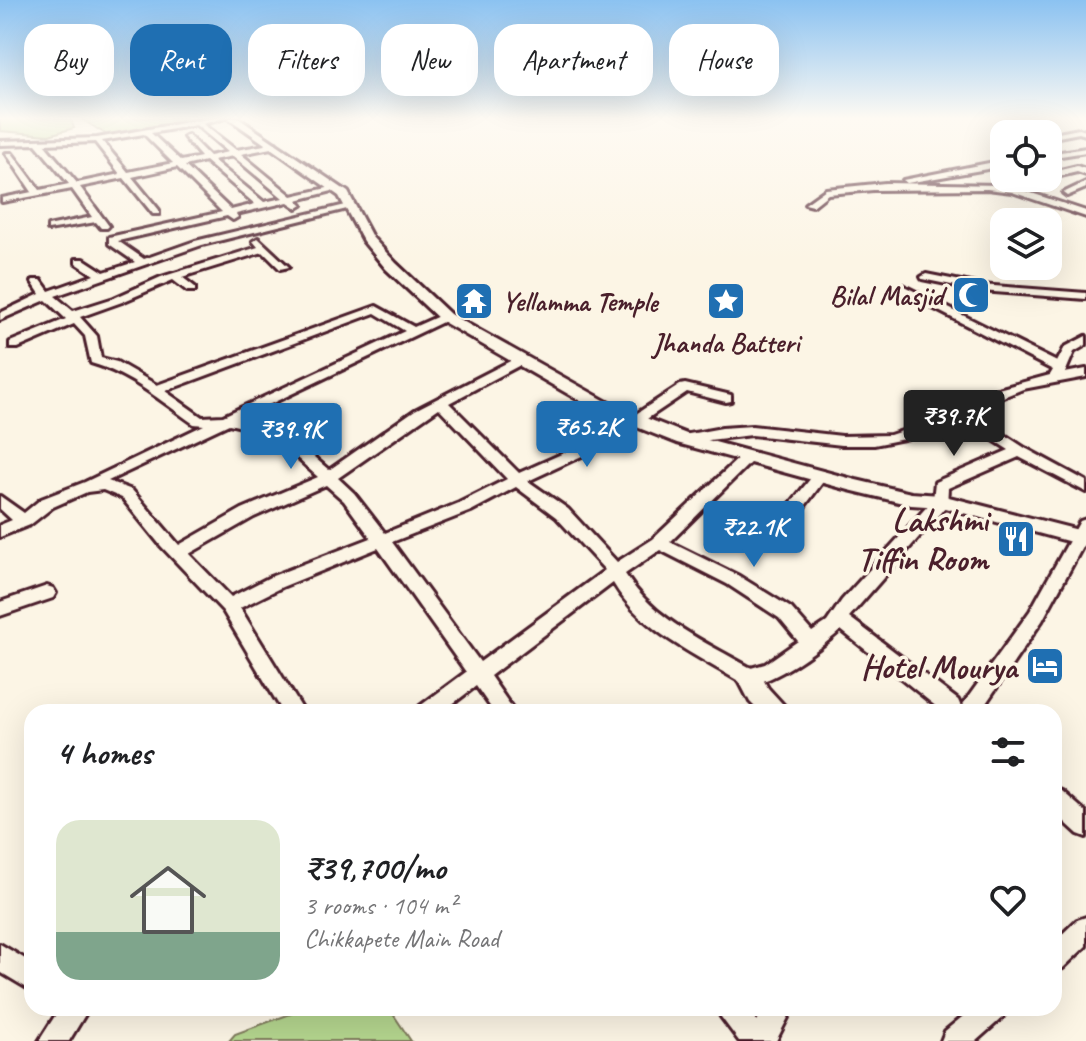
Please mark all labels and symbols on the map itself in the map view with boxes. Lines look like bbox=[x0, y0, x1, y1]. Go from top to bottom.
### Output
mosque icon: Bilal Masjid bbox=[950, 274, 992, 316]
place label: Bilal Masjid bbox=[830, 278, 948, 313]
temple icon: Yellamma Temple bbox=[453, 280, 495, 322]
place icon: Jhanda Batteri bbox=[705, 280, 747, 322]
place label: Yellamma Temple bbox=[502, 284, 660, 319]
place label: Jhanda Batteri bbox=[650, 325, 803, 360]
pin: ₹39.7K bbox=[889, 390, 1019, 458]
pin: ₹65.2K bbox=[522, 401, 652, 469]
pin: ₹39.9K bbox=[226, 403, 356, 471]
place label: Lakshmi Tiffin Room bbox=[857, 498, 992, 580]
pin: ₹22.1K bbox=[689, 501, 819, 569]
restaurant icon: Lakshmi Tiffin Room bbox=[995, 518, 1037, 560]
place label: Hotel Mourya bbox=[861, 645, 1020, 688]
hotel icon: Hotel Mourya bbox=[1024, 645, 1066, 687]

